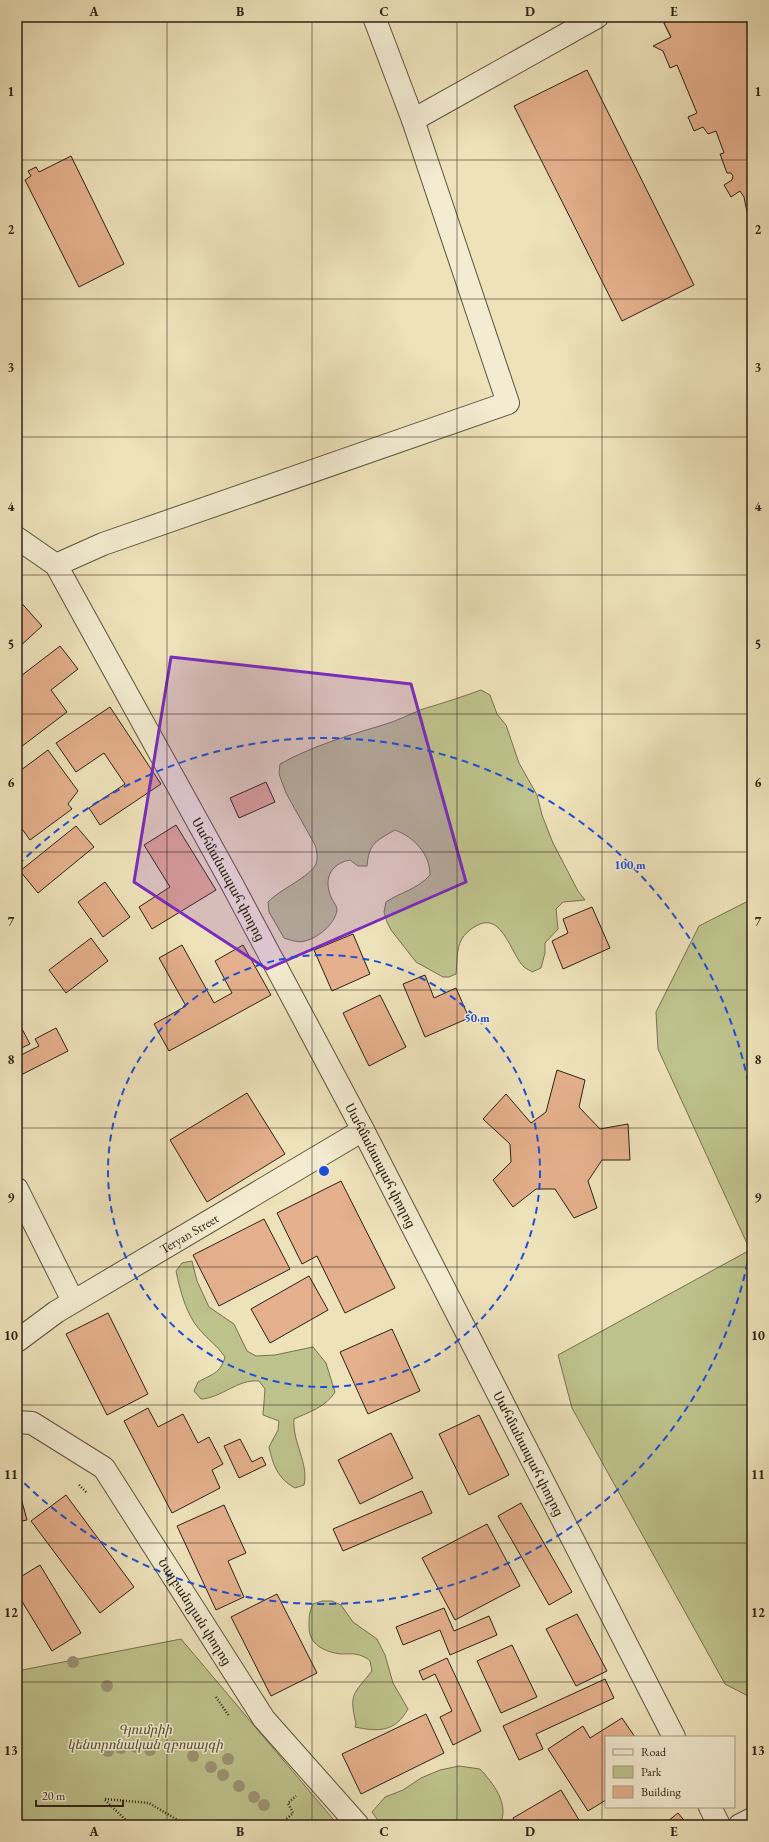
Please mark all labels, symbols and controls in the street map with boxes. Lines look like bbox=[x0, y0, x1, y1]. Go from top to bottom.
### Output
text: A bbox=[88, 3, 99, 20]
text: B bbox=[236, 3, 244, 20]
text: C bbox=[379, 3, 389, 20]
text: D bbox=[525, 3, 535, 20]
text: E bbox=[670, 3, 678, 20]
text: 1 bbox=[8, 83, 15, 100]
text: 1 bbox=[755, 83, 762, 100]
text: 2 bbox=[8, 221, 15, 238]
text: 2 bbox=[755, 221, 762, 238]
text: 3 bbox=[8, 359, 15, 376]
text: 3 bbox=[755, 359, 762, 376]
text: 4 bbox=[8, 498, 15, 515]
text: 4 bbox=[755, 498, 762, 515]
text: 5 bbox=[8, 636, 14, 653]
text: 5 bbox=[755, 636, 761, 653]
text: 6 bbox=[8, 774, 15, 791]
text: 6 bbox=[755, 774, 762, 791]
street label: Սահմանապահ փողոց bbox=[188, 814, 269, 944]
text: 100 m bbox=[614, 857, 646, 873]
text: 7 bbox=[8, 913, 15, 930]
text: 7 bbox=[755, 913, 762, 930]
text: 50 m bbox=[464, 1010, 490, 1026]
text: 8 bbox=[8, 1051, 15, 1068]
text: 8 bbox=[755, 1051, 762, 1068]
street label: Սահմանապահ փողոց bbox=[341, 1100, 420, 1231]
centre of rings bbox=[317, 1164, 331, 1178]
text: 9 bbox=[8, 1189, 15, 1206]
text: 9 bbox=[755, 1189, 762, 1206]
street label: Teryan Street bbox=[157, 1210, 222, 1258]
text: 10 bbox=[4, 1327, 18, 1344]
text: 10 bbox=[751, 1327, 765, 1344]
street label: Սահմանապահ փողոց bbox=[489, 1388, 567, 1519]
text: 11 bbox=[4, 1466, 18, 1483]
text: 11 bbox=[751, 1466, 765, 1483]
street label: Նալբանդյան փողոց bbox=[154, 1555, 236, 1669]
text: 12 bbox=[4, 1604, 18, 1621]
text: 12 bbox=[751, 1604, 765, 1621]
park label: Գյումրիի կենտրոնական զբոսայգի bbox=[67, 1721, 223, 1753]
legend bbox=[605, 1736, 735, 1808]
text: 13 bbox=[4, 1742, 18, 1759]
text: 13 bbox=[751, 1742, 765, 1759]
text: Road bbox=[641, 1744, 667, 1760]
text: Park bbox=[641, 1764, 662, 1780]
scale bar bbox=[36, 1782, 123, 1808]
text: Building bbox=[641, 1784, 682, 1800]
text: 20 m bbox=[42, 1788, 66, 1804]
text: A bbox=[88, 1823, 99, 1840]
text: B bbox=[236, 1823, 244, 1840]
text: C bbox=[379, 1823, 389, 1840]
text: D bbox=[525, 1823, 535, 1840]
text: E bbox=[670, 1823, 678, 1840]

